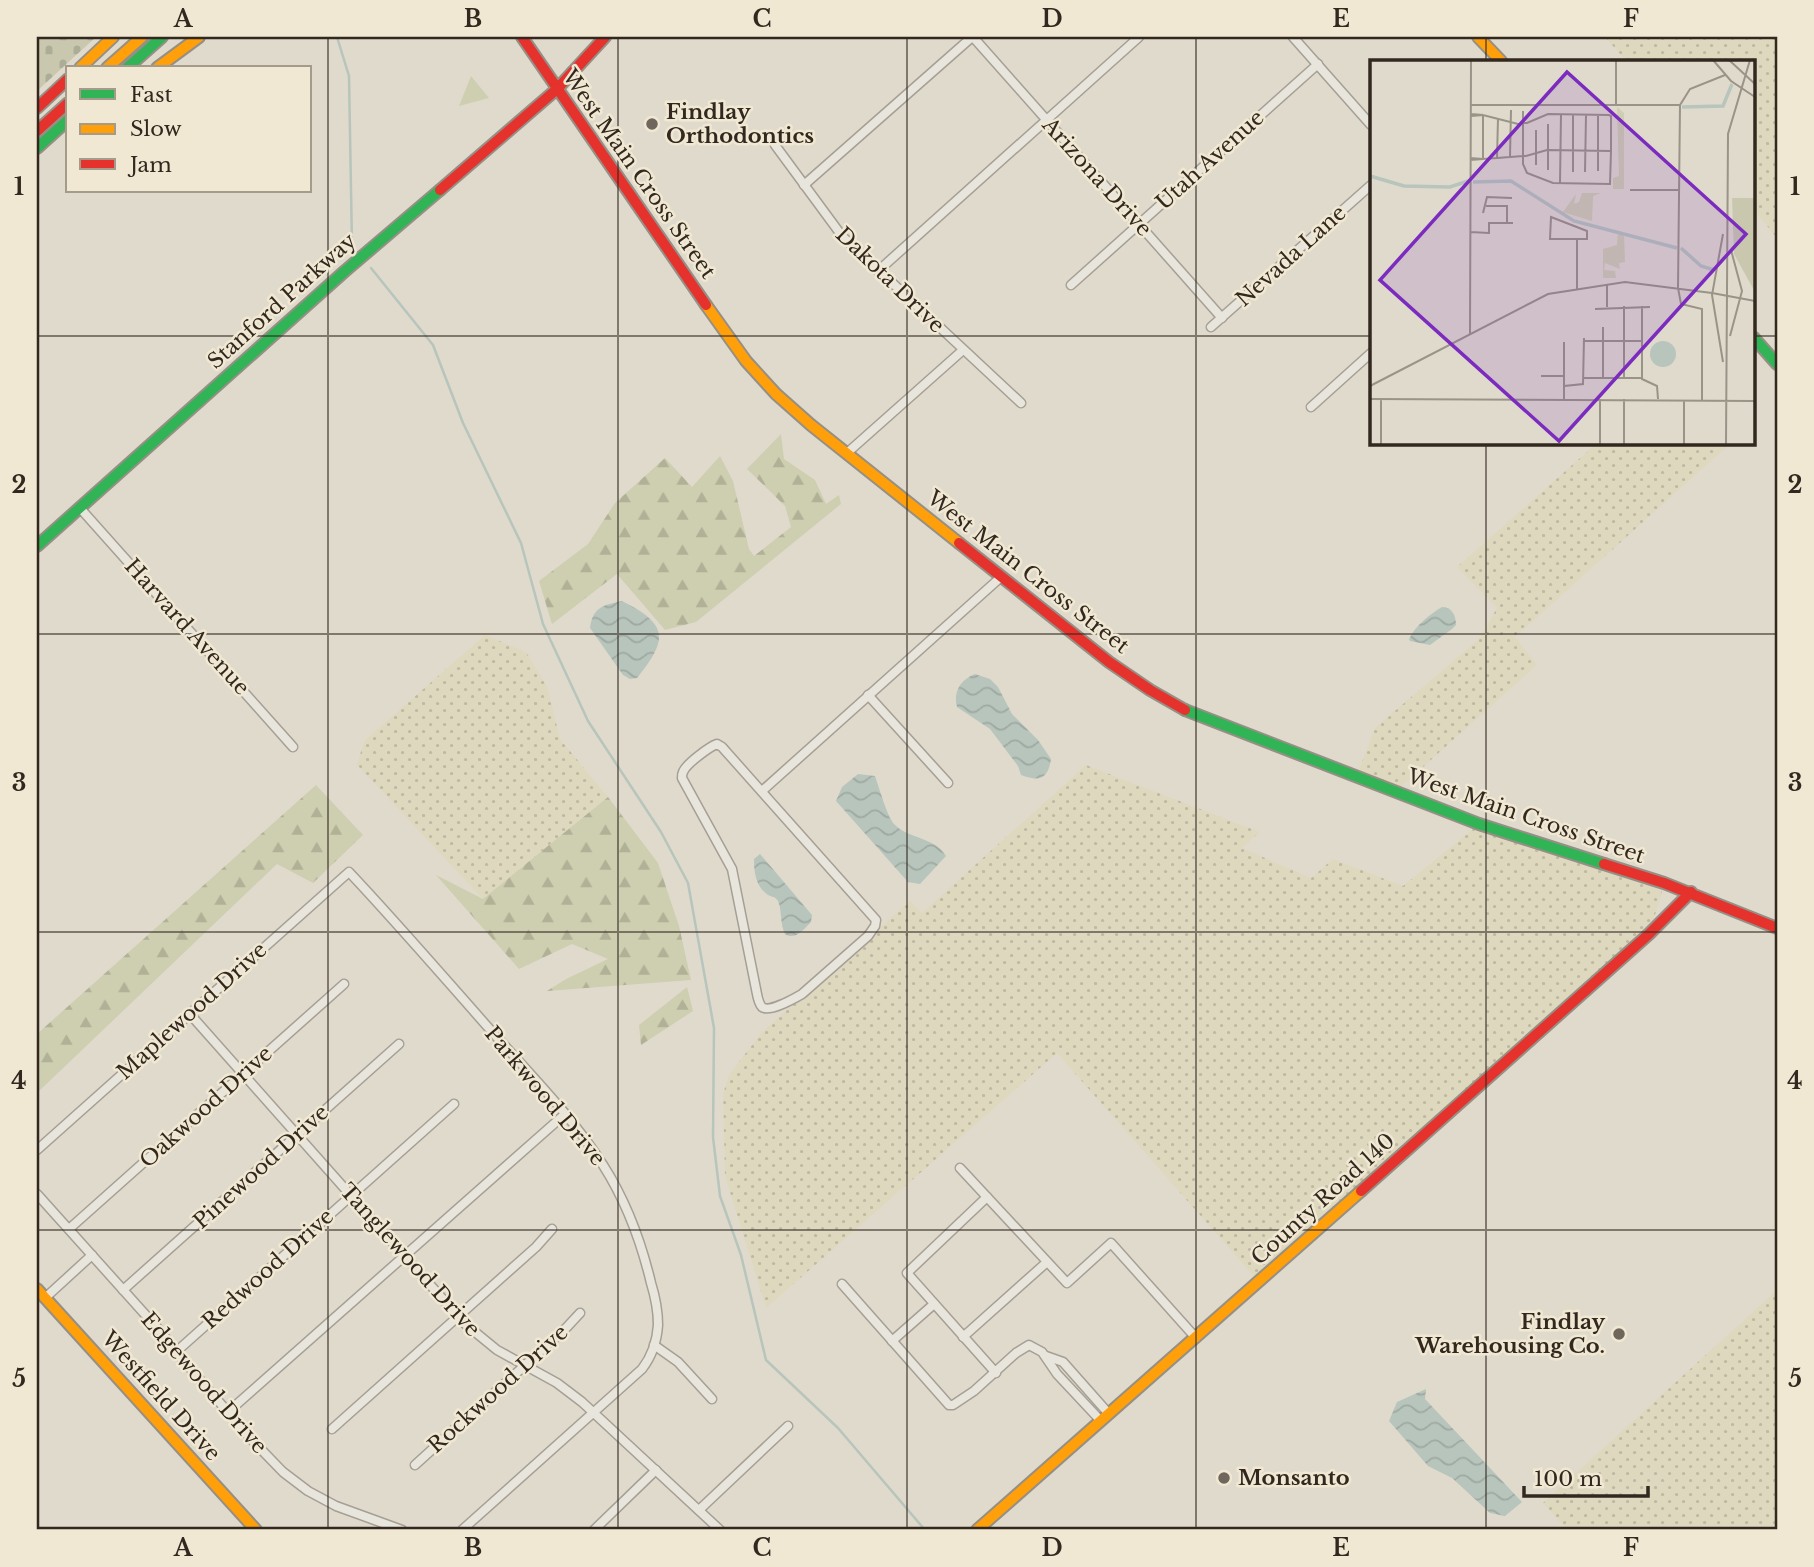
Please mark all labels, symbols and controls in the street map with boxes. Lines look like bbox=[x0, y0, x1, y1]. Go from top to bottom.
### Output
text: A bbox=[173, 5, 194, 33]
text: B bbox=[464, 5, 482, 33]
text: C bbox=[753, 5, 771, 33]
text: D bbox=[1041, 5, 1063, 33]
text: E bbox=[1332, 5, 1350, 33]
text: F bbox=[1623, 5, 1639, 33]
inset map bbox=[1370, 60, 1755, 444]
street label: West Main Cross Street bbox=[556, 64, 721, 284]
legend bbox=[66, 66, 312, 192]
text: Fast bbox=[130, 82, 172, 108]
place label: Findlay Orthodontics bbox=[666, 99, 814, 149]
street label: Utah Avenue bbox=[1151, 105, 1269, 215]
street label: Arizona Drive bbox=[1036, 112, 1157, 242]
text: Slow bbox=[130, 116, 182, 142]
marker: Findlay Orthodontics bbox=[644, 116, 660, 132]
text: Jam bbox=[127, 152, 172, 178]
text: 1 bbox=[14, 173, 24, 201]
text: 1 bbox=[1790, 173, 1800, 201]
street label: Nevada Lane bbox=[1231, 200, 1351, 312]
street label: Dakota Drive bbox=[830, 222, 950, 338]
street label: Stanford Parkway bbox=[202, 227, 362, 374]
text: 2 bbox=[12, 471, 26, 499]
text: 2 bbox=[1788, 471, 1802, 499]
street label: West Main Cross Street bbox=[921, 484, 1134, 659]
street label: Harvard Avenue bbox=[119, 553, 255, 701]
street label: West Main Cross Street bbox=[1403, 763, 1648, 869]
text: 3 bbox=[12, 769, 26, 797]
text: 3 bbox=[1788, 769, 1802, 797]
street label: Maplewood Drive bbox=[112, 937, 272, 1085]
street label: Parkwood Drive bbox=[479, 1021, 611, 1171]
street label: Oakwood Drive bbox=[134, 1041, 278, 1173]
text: 4 bbox=[11, 1067, 27, 1095]
text: 4 bbox=[1787, 1067, 1803, 1095]
street label: Pinewood Drive bbox=[188, 1099, 334, 1235]
street label: County Road 140 bbox=[1246, 1128, 1400, 1270]
street label: Tanglewood Drive bbox=[334, 1178, 486, 1342]
street label: Redwood Drive bbox=[197, 1203, 339, 1335]
street label: Edgewood Drive bbox=[136, 1307, 272, 1459]
place label: Findlay Warehousing Co. bbox=[1414, 1309, 1605, 1359]
street label: Rockwood Drive bbox=[423, 1319, 573, 1459]
street label: Westfield Drive bbox=[95, 1325, 226, 1466]
marker: Findlay Warehousing Co. bbox=[1611, 1326, 1627, 1342]
text: 5 bbox=[12, 1365, 26, 1393]
text: 5 bbox=[1788, 1365, 1802, 1393]
scale bar bbox=[1524, 1455, 1648, 1499]
place label: Monsanto bbox=[1238, 1465, 1350, 1491]
text: 100 m bbox=[1534, 1466, 1602, 1492]
marker: Monsanto bbox=[1216, 1470, 1232, 1486]
text: A bbox=[173, 1534, 194, 1562]
text: B bbox=[464, 1534, 482, 1562]
text: C bbox=[753, 1534, 771, 1562]
text: D bbox=[1041, 1534, 1063, 1562]
text: E bbox=[1332, 1534, 1350, 1562]
text: F bbox=[1623, 1534, 1639, 1562]

